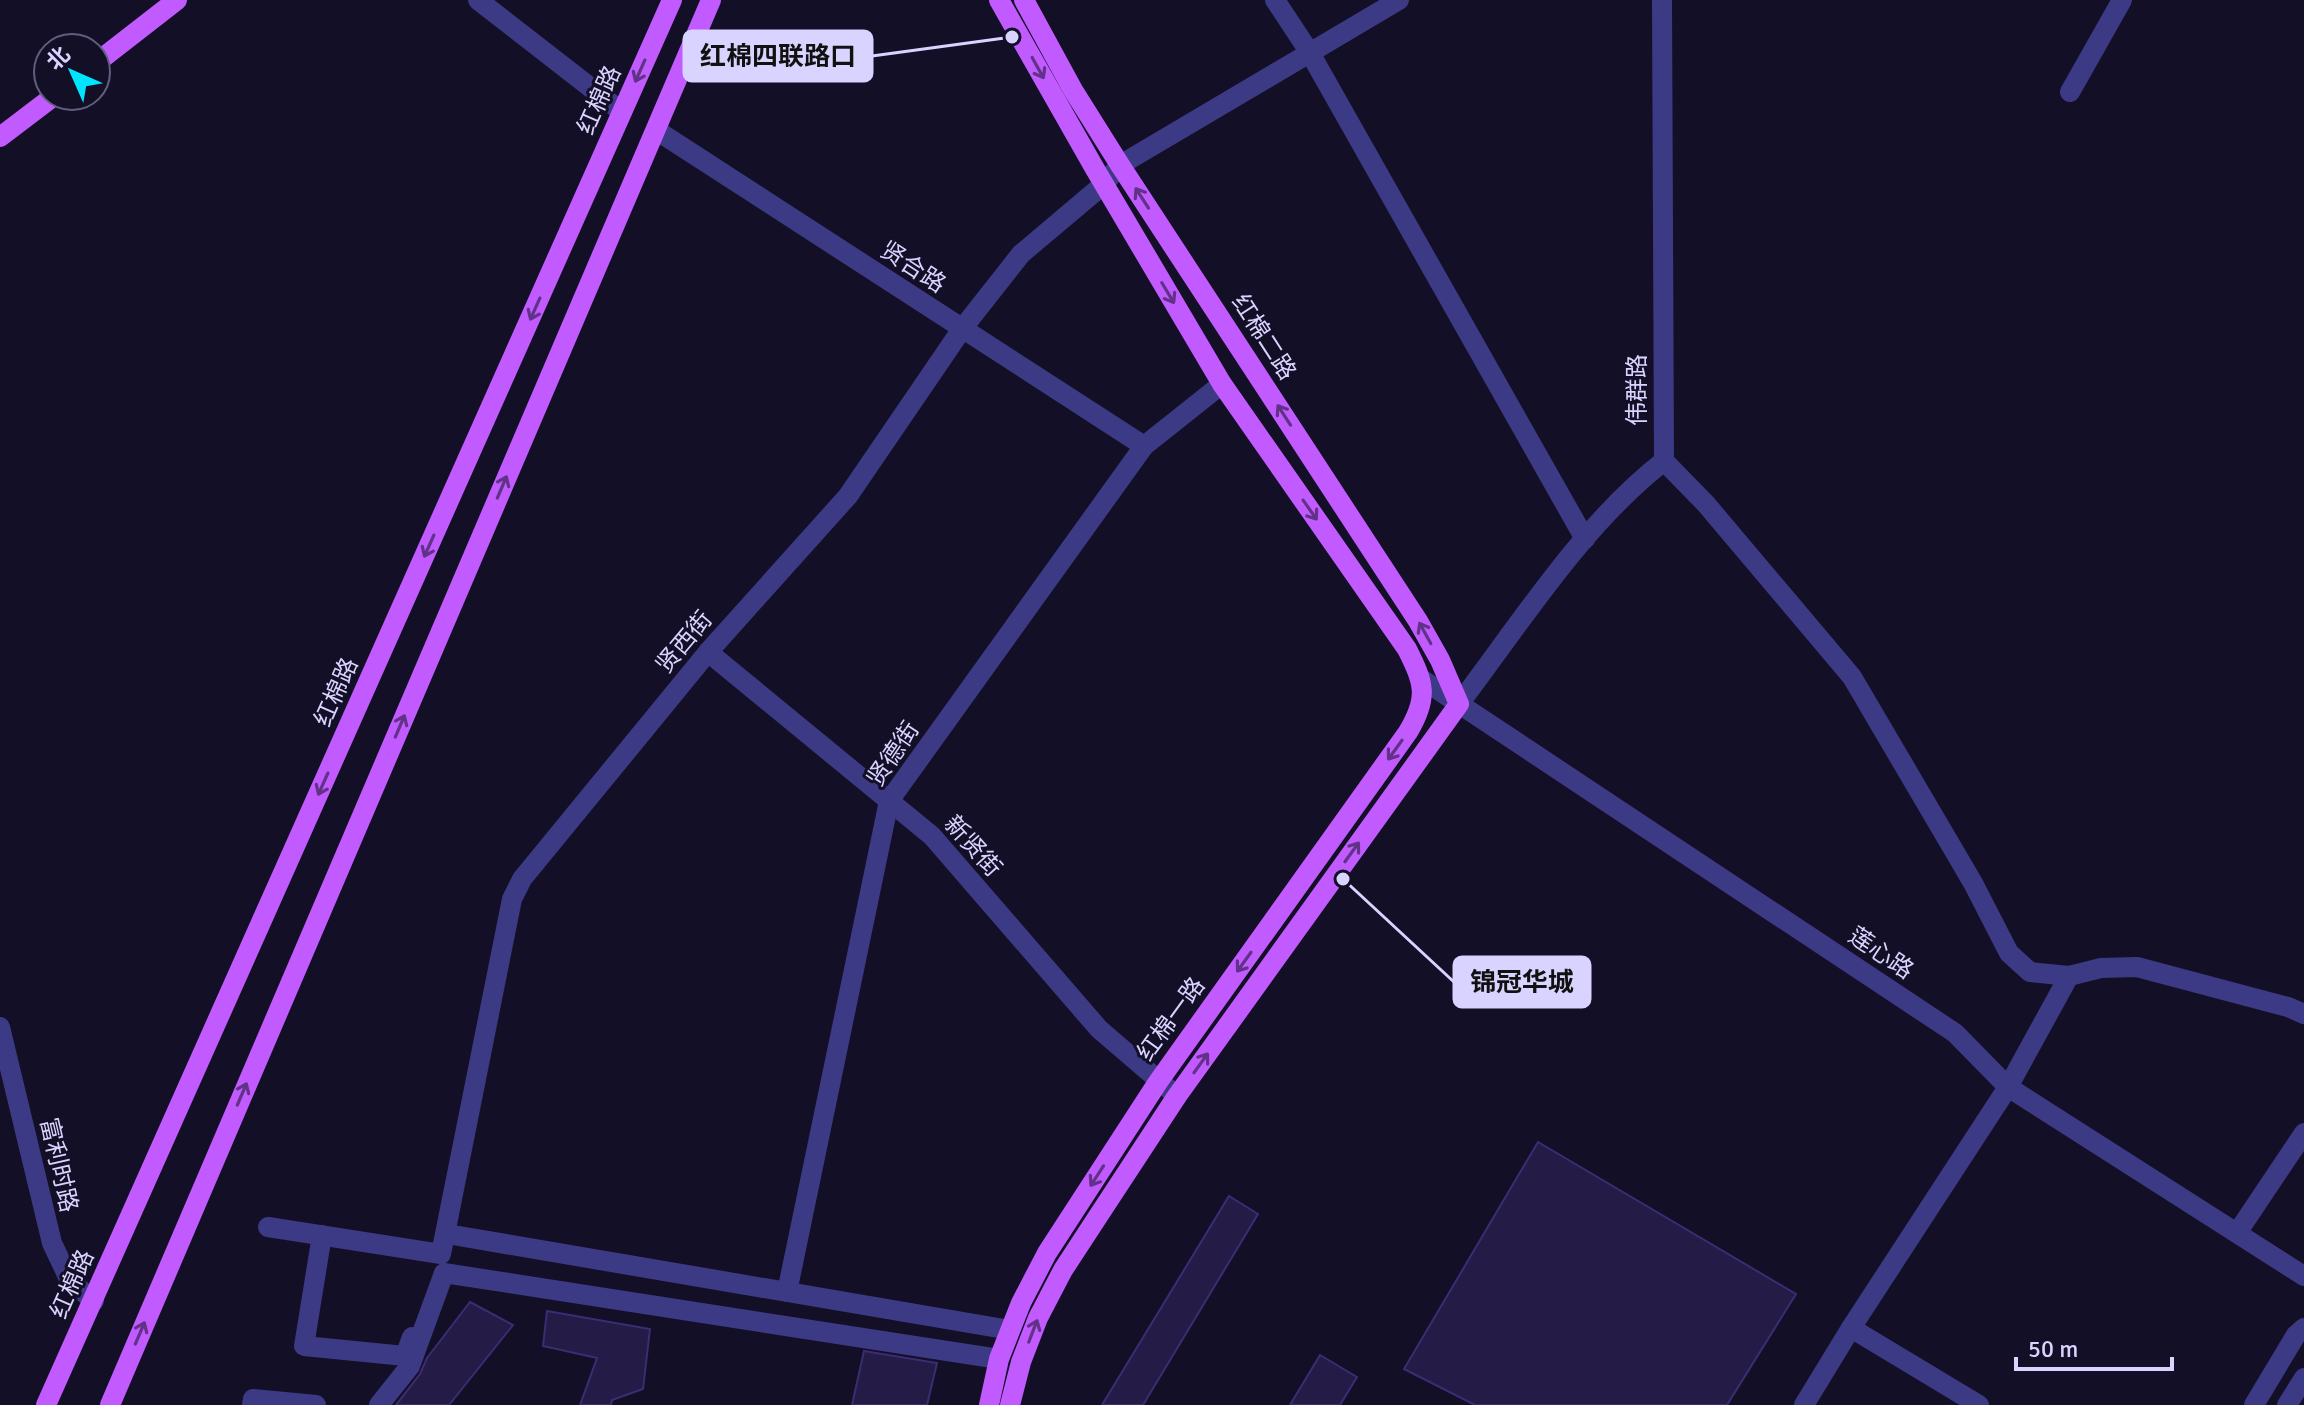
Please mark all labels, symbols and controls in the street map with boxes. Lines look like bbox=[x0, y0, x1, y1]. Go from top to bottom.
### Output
callout: 红棉四联路口 bbox=[684, 31, 872, 81]
north arrow bbox=[32, 32, 112, 112]
text: 北 bbox=[41, 41, 76, 76]
text: 红棉四联路口 bbox=[700, 41, 856, 73]
one-way arrow bbox=[1030, 56, 1046, 79]
one-way arrow bbox=[632, 59, 647, 83]
street label: 红棉路 bbox=[571, 61, 627, 139]
one-way arrow bbox=[1133, 187, 1150, 209]
street label: 贤合路 bbox=[875, 235, 951, 299]
one-way arrow bbox=[1160, 281, 1176, 304]
street label: 红棉二路 bbox=[1225, 289, 1303, 385]
one-way arrow bbox=[526, 296, 541, 321]
street label: 伟群路 bbox=[1622, 354, 1652, 426]
one-way arrow bbox=[1276, 405, 1292, 427]
one-way arrow bbox=[496, 476, 511, 500]
one-way arrow bbox=[1302, 499, 1318, 521]
one-way arrow bbox=[421, 534, 436, 558]
street label: 贤西街 bbox=[649, 605, 719, 679]
one-way arrow bbox=[1417, 622, 1432, 646]
street label: 红棉路 bbox=[308, 653, 364, 731]
one-way arrow bbox=[393, 714, 408, 739]
street label: 贤德街 bbox=[860, 716, 926, 792]
one-way arrow bbox=[1387, 739, 1403, 761]
one-way arrow bbox=[315, 771, 330, 796]
street label: 新贤街 bbox=[938, 809, 1008, 883]
one-way arrow bbox=[1344, 842, 1361, 864]
street label: 莲心路 bbox=[1843, 920, 1919, 986]
one-way arrow bbox=[1236, 951, 1253, 972]
callout: 锦冠华城 bbox=[1454, 957, 1590, 1007]
text: 锦冠华城 bbox=[1470, 967, 1574, 999]
street label: 红棉一路 bbox=[1131, 971, 1211, 1067]
one-way arrow bbox=[1193, 1053, 1209, 1075]
one-way arrow bbox=[236, 1082, 251, 1107]
street label: 富利时路 bbox=[34, 1115, 84, 1215]
one-way arrow bbox=[1088, 1164, 1104, 1187]
street label: 红棉路 bbox=[44, 1245, 100, 1323]
one-way arrow bbox=[1027, 1319, 1041, 1344]
one-way arrow bbox=[133, 1321, 148, 1346]
scale bar bbox=[2016, 1321, 2172, 1371]
text: 50 m bbox=[2028, 1334, 2078, 1364]

